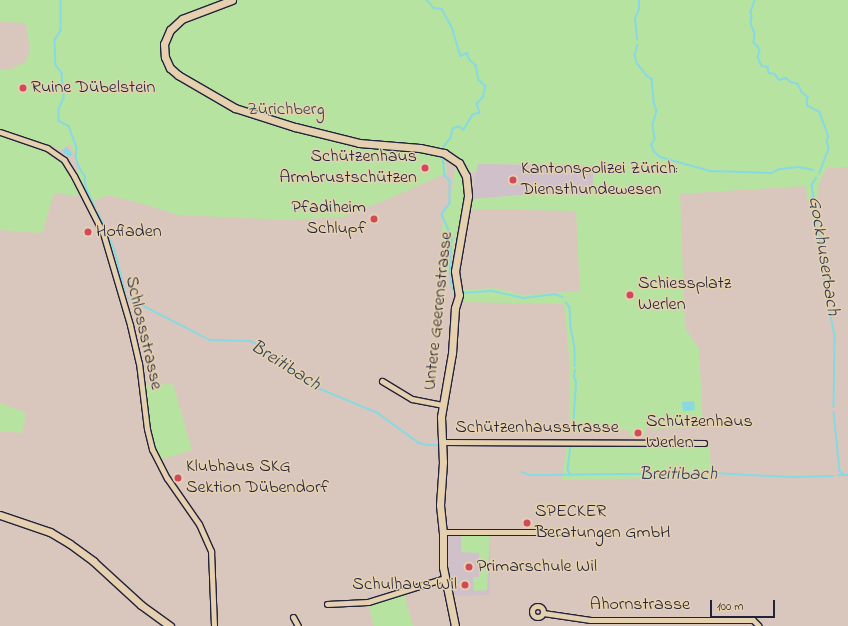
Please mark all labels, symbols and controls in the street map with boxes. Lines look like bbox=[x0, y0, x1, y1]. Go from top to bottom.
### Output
place label: Ruine Dübelstein bbox=[31, 77, 155, 99]
marker: Ruine Dübelstein bbox=[18, 83, 28, 93]
park label: Zürichberg bbox=[247, 99, 325, 121]
place label: Schützenhaus Armbrustschützen bbox=[279, 147, 417, 190]
place label: Kantonspolizei Zürich: Diensthundewesen bbox=[521, 159, 677, 202]
marker: Schützenhaus Armbrustschützen bbox=[420, 163, 430, 173]
marker: Kantonspolizei Zürich: Diensthundewesen bbox=[508, 175, 518, 185]
water label: Gockhuserbach bbox=[802, 195, 844, 317]
place label: Pfadiheim Schlupf bbox=[291, 198, 366, 240]
marker: Pfadiheim Schlupf bbox=[369, 214, 379, 224]
place label: Hofladen bbox=[96, 221, 162, 243]
marker: Hofladen bbox=[83, 227, 93, 237]
street label: Untere Geerenstrasse bbox=[420, 231, 458, 391]
street label: Schlossstrasse bbox=[119, 274, 167, 392]
place label: Schiessplatz Werlen bbox=[638, 274, 731, 316]
marker: Schiessplatz Werlen bbox=[625, 290, 635, 300]
water label: Breitibach bbox=[246, 336, 324, 396]
place label: Schützenhaus Werlen bbox=[646, 412, 753, 454]
street label: Schützenhausstrasse bbox=[455, 417, 619, 439]
marker: Schützenhaus Werlen bbox=[633, 428, 643, 438]
place label: Klubhaus SKG Sektion Dübendorf bbox=[186, 457, 329, 500]
water label: Breitibach bbox=[639, 464, 717, 486]
marker: Klubhaus SKG Sektion Dübendorf bbox=[173, 473, 183, 483]
place label: SPECKER Beratungen GmbH bbox=[535, 502, 670, 544]
marker: SPECKER Beratungen GmbH bbox=[522, 518, 532, 528]
place label: Primarschule Wil bbox=[477, 556, 597, 578]
marker: Primarschule Wil bbox=[464, 562, 474, 572]
place label: Schulhaus Wil bbox=[352, 574, 457, 596]
marker: Schulhaus Wil bbox=[460, 580, 470, 590]
scale bar bbox=[712, 592, 777, 618]
street label: Ahornstrasse bbox=[590, 594, 690, 616]
text: 100 m bbox=[717, 598, 744, 616]

